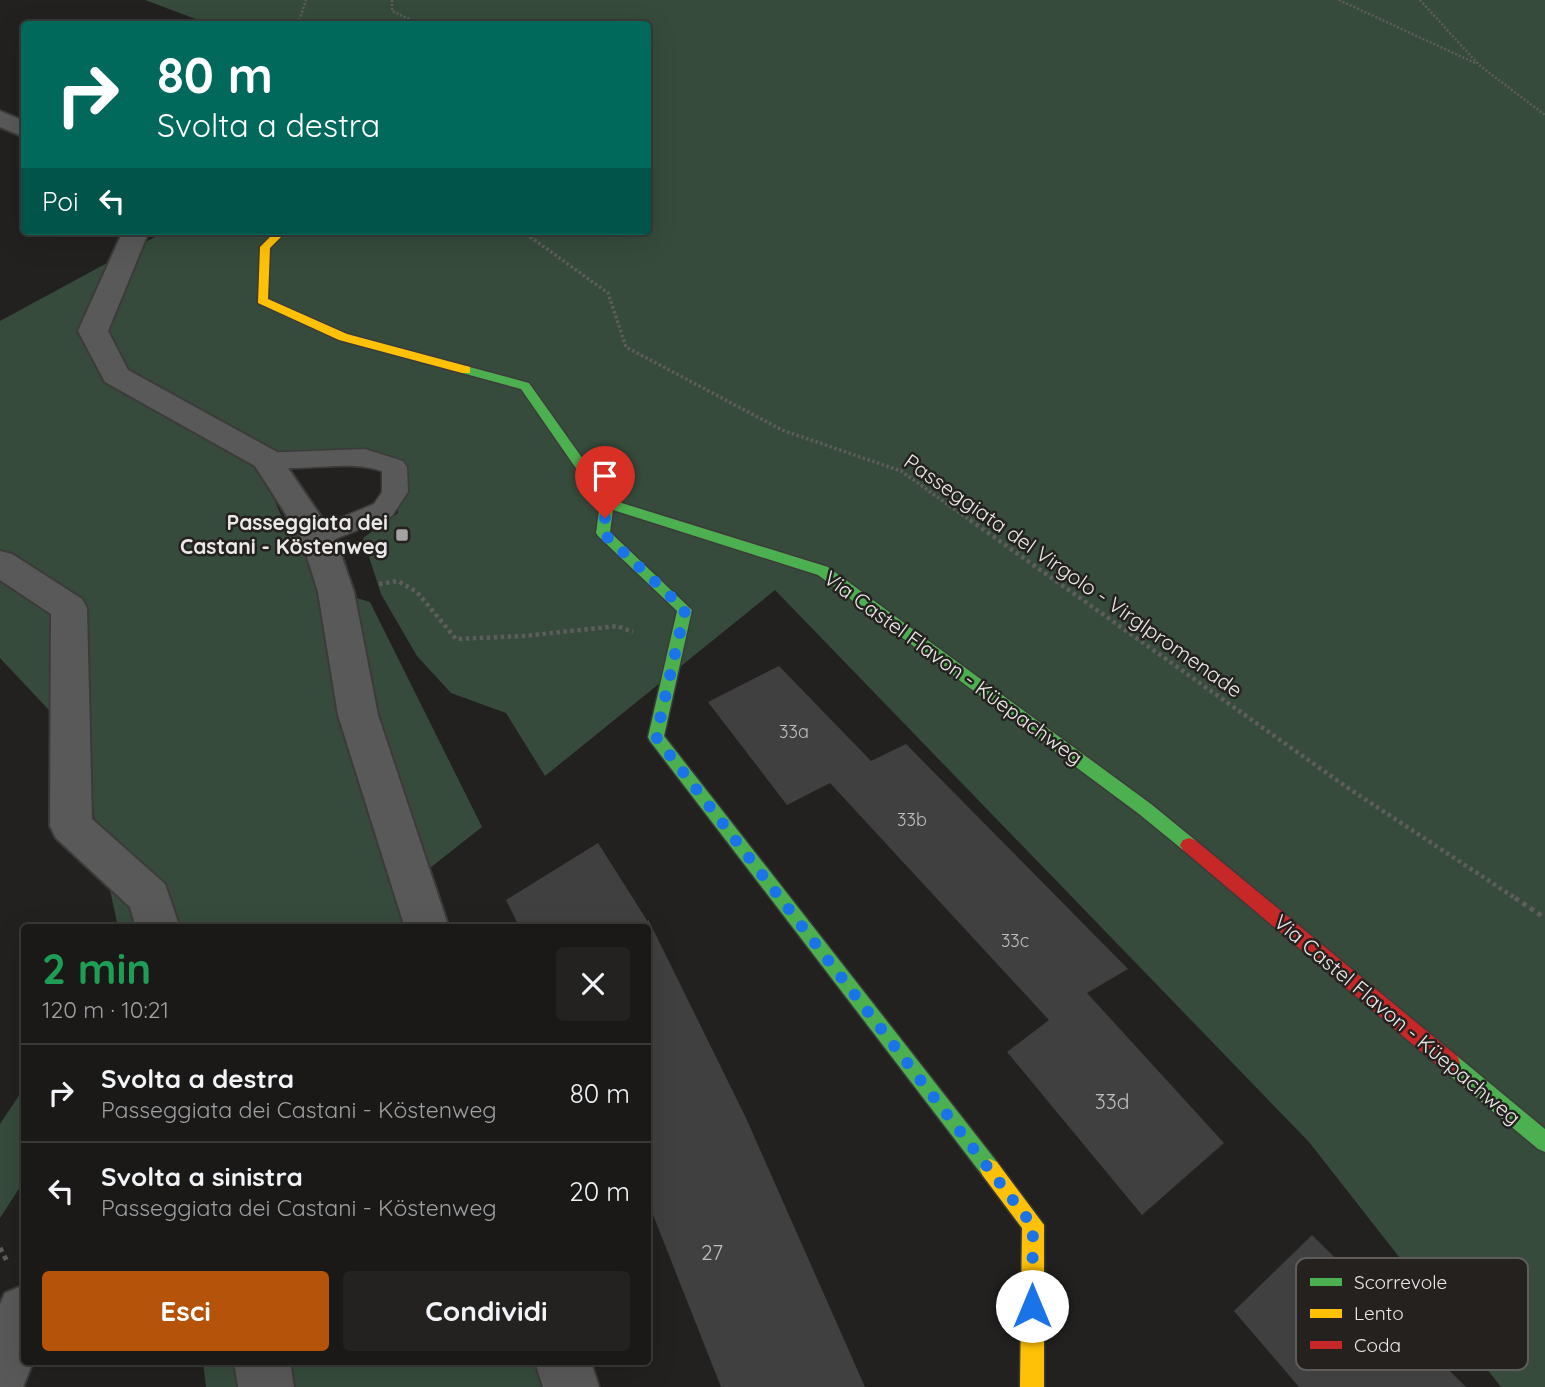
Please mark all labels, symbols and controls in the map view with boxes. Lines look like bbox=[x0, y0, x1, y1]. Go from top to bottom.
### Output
text: 80 m bbox=[157, 44, 273, 105]
icon: right bbox=[42, 49, 133, 140]
text: Svolta a destra bbox=[157, 105, 380, 145]
icon: left bbox=[93, 182, 131, 220]
text: Poi bbox=[42, 185, 79, 218]
pin bbox=[575, 446, 635, 518]
street label: Passeggiata del Virgolo - Virglpromenade bbox=[899, 448, 1248, 703]
icon: arrive bbox=[586, 457, 624, 495]
place label: Passeggiata dei Castani - Köstenweg bbox=[180, 509, 388, 559]
marker: Passeggiata dei Castani - Köstenweg bbox=[394, 527, 410, 543]
street label: Via Castel Flavon - Küepachweg bbox=[819, 564, 1088, 770]
house number: 33a bbox=[779, 720, 809, 743]
house number: 33b bbox=[897, 808, 927, 831]
street label: Via Castel Flavon - Küepachweg bbox=[1269, 908, 1526, 1130]
house number: 33c bbox=[1001, 929, 1029, 952]
text: 2 min bbox=[42, 942, 151, 995]
button: close bbox=[556, 947, 630, 1021]
text: 120 m · 10:21 bbox=[42, 995, 169, 1024]
text: Svolta a destra bbox=[101, 1062, 294, 1095]
icon: right bbox=[42, 1074, 80, 1112]
text: 80 m bbox=[570, 1077, 630, 1110]
house number: 33d bbox=[1095, 1088, 1129, 1114]
text: Passeggiata dei Castani - Köstenweg bbox=[101, 1095, 497, 1124]
text: Svolta a sinistra bbox=[101, 1160, 303, 1193]
icon: left bbox=[42, 1172, 80, 1210]
text: 20 m bbox=[569, 1175, 630, 1208]
text: Passeggiata dei Castani - Köstenweg bbox=[101, 1193, 497, 1222]
house number: 27 bbox=[701, 1239, 723, 1265]
legend bbox=[1296, 1258, 1528, 1370]
position arrow bbox=[995, 1269, 1069, 1343]
text: Scorrevole bbox=[1354, 1270, 1447, 1294]
button: Esci bbox=[42, 1271, 329, 1351]
button: Condividi bbox=[343, 1271, 630, 1351]
text: Lento bbox=[1354, 1301, 1404, 1325]
text: Coda bbox=[1354, 1333, 1401, 1357]

